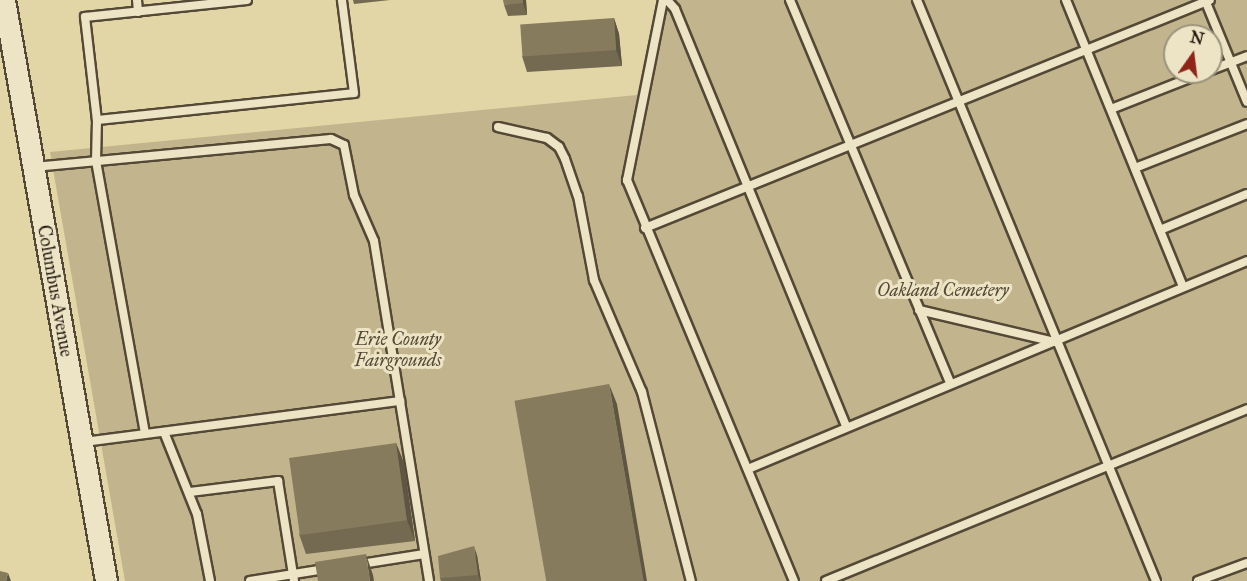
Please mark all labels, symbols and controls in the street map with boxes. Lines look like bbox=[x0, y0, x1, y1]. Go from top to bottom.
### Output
north arrow bbox=[1163, 24, 1223, 84]
text: N bbox=[1188, 27, 1206, 49]
street label: Columbus Avenue bbox=[33, 223, 77, 359]
park label: Oakland Cemetery bbox=[877, 279, 1009, 301]
park label: Erie County Fairgrounds bbox=[355, 329, 441, 372]

